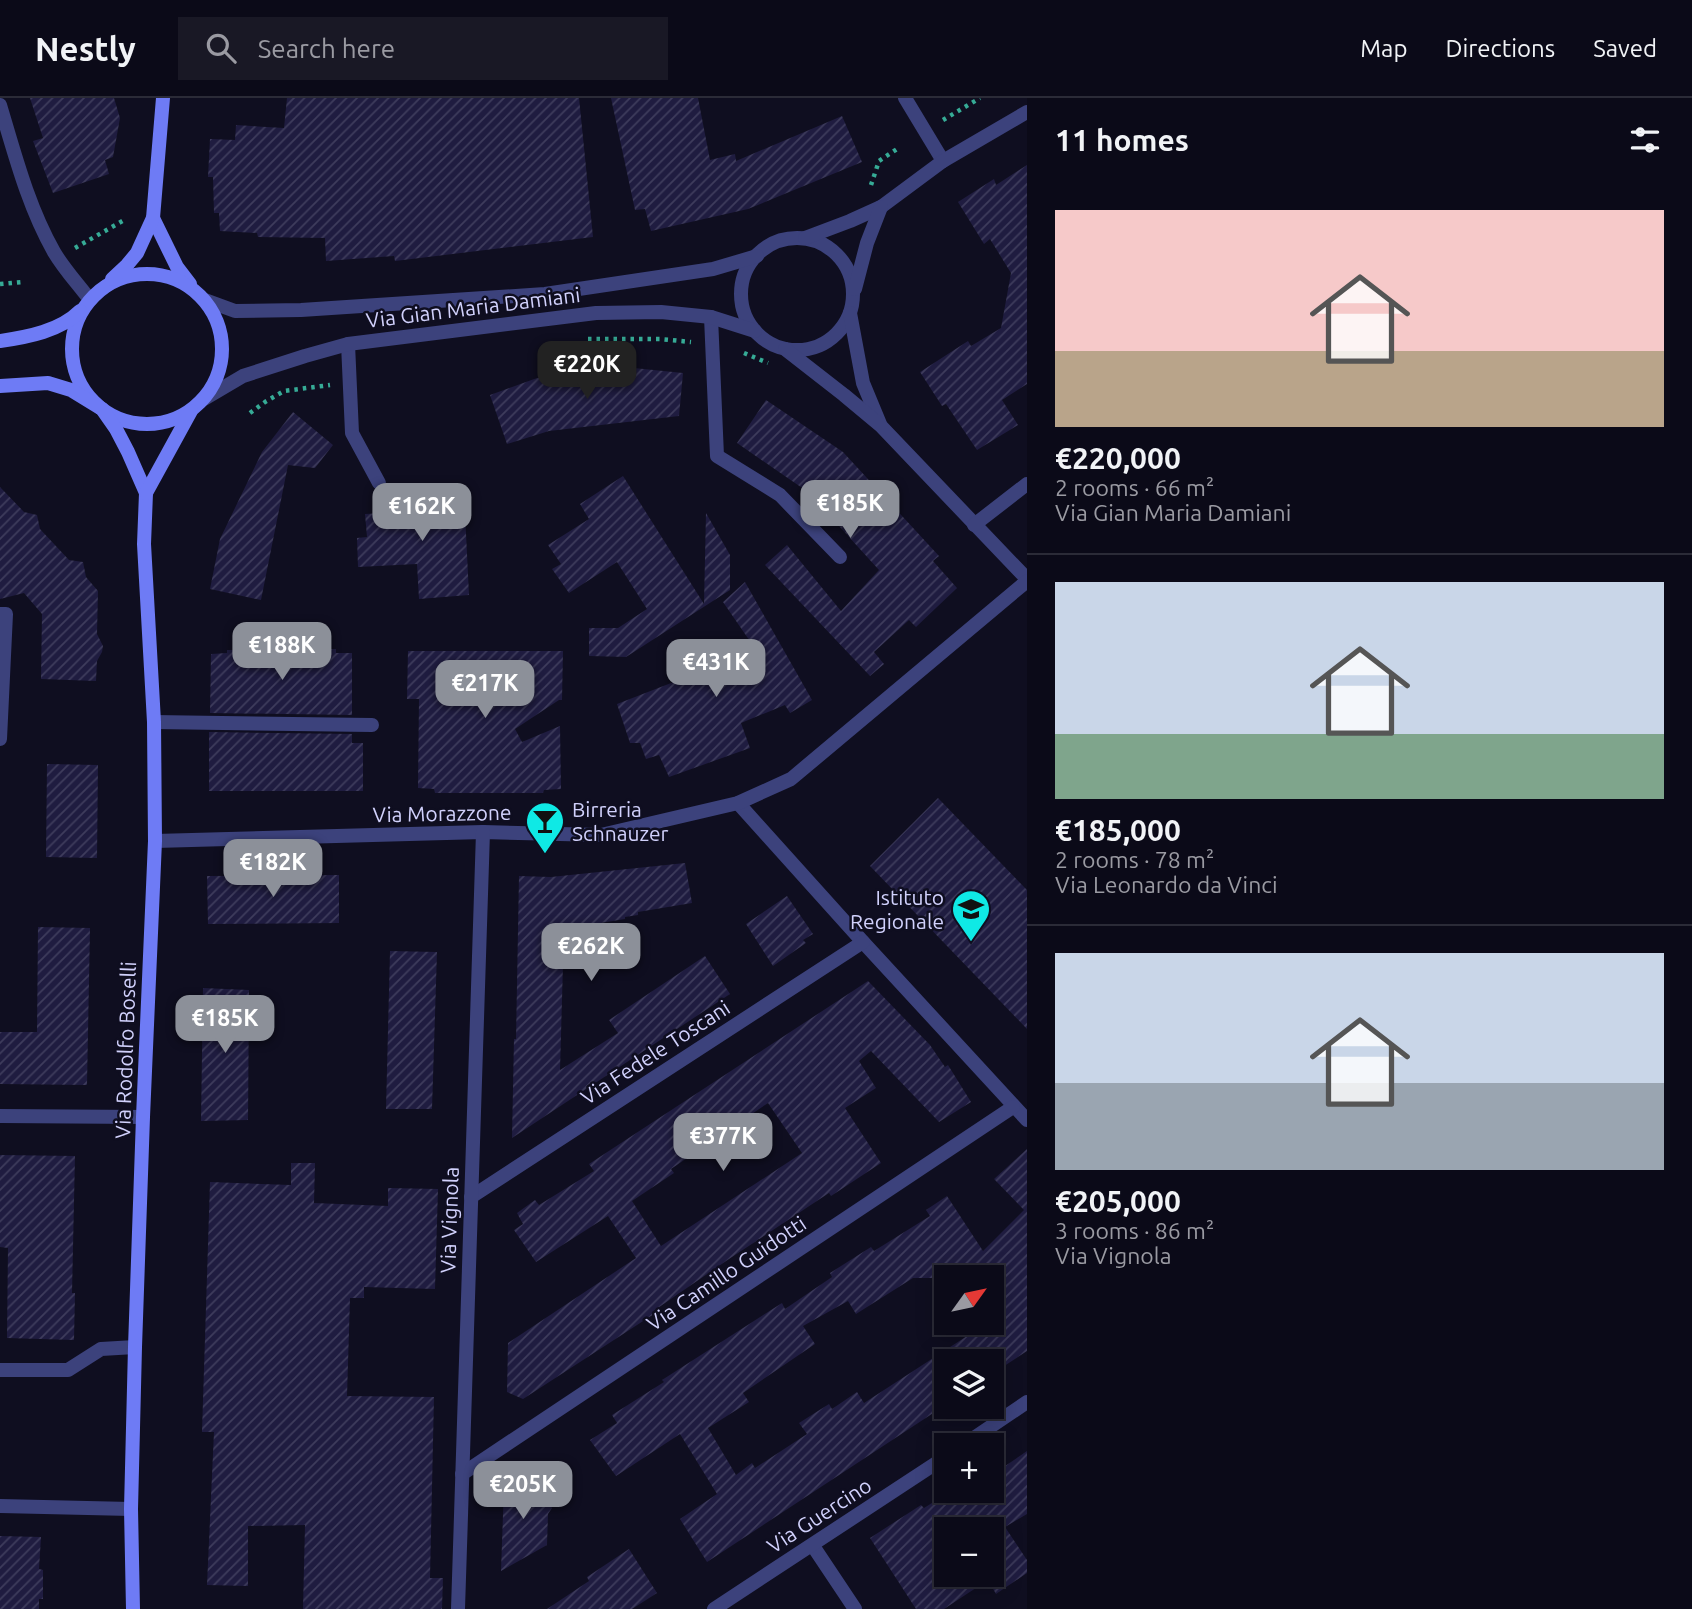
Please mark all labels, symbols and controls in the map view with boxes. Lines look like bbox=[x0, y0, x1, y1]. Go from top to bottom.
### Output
search box bbox=[178, 17, 668, 80]
icon: search bbox=[202, 29, 240, 67]
text: Nestly bbox=[35, 30, 136, 67]
text: Search here bbox=[258, 34, 395, 63]
text: Map bbox=[1360, 35, 1407, 62]
text: Directions bbox=[1445, 35, 1555, 62]
text: Saved bbox=[1593, 35, 1657, 62]
icon: filters bbox=[1626, 121, 1664, 159]
text: 11 homes bbox=[1055, 123, 1189, 157]
icon: home bbox=[1297, 256, 1423, 382]
street label: Via Gian Maria Damiani bbox=[364, 282, 582, 332]
pin: €220K bbox=[538, 342, 636, 401]
text: €220K bbox=[553, 351, 621, 376]
text: €220,000 bbox=[1055, 441, 1181, 475]
text: 2 rooms · 66 m² bbox=[1055, 475, 1214, 500]
pin: €185K bbox=[801, 480, 899, 540]
pin: €162K bbox=[373, 484, 471, 543]
text: €185K bbox=[816, 490, 884, 515]
text: €162K bbox=[388, 493, 456, 518]
text: Via Gian Maria Damiani bbox=[1055, 500, 1291, 525]
pin: €188K bbox=[233, 622, 331, 682]
icon: home bbox=[1297, 628, 1423, 754]
text: €188K bbox=[248, 632, 316, 657]
pin: €431K bbox=[667, 640, 765, 699]
text: €431K bbox=[682, 649, 750, 674]
pin: €217K bbox=[436, 660, 534, 720]
text: €217K bbox=[451, 670, 519, 695]
place label: Birreria Schnauzer bbox=[572, 797, 669, 845]
street label: Via Morazzone bbox=[372, 800, 512, 826]
bar icon: Birreria Schnauzer bbox=[524, 800, 566, 855]
text: €185,000 bbox=[1055, 813, 1181, 847]
pin: €182K bbox=[224, 840, 322, 899]
text: 2 rooms · 78 m² bbox=[1055, 847, 1214, 872]
text: €182K bbox=[239, 849, 307, 874]
text: Via Leonardo da Vinci bbox=[1055, 872, 1278, 897]
place label: Istituto Regionale bbox=[850, 885, 944, 933]
school or university icon: Istituto Regionale bbox=[950, 888, 992, 943]
pin: €262K bbox=[542, 924, 640, 983]
text: €262K bbox=[557, 933, 625, 958]
street label: Via Rodolfo Boselli bbox=[110, 961, 140, 1139]
street label: Via Fedele Toscani bbox=[576, 995, 734, 1109]
pin: €185K bbox=[176, 996, 274, 1055]
icon: home bbox=[1297, 999, 1423, 1125]
text: €185K bbox=[191, 1005, 259, 1030]
pin: €377K bbox=[674, 1114, 772, 1173]
text: €377K bbox=[689, 1123, 757, 1148]
street label: Via Vignola bbox=[435, 1166, 463, 1274]
text: €205,000 bbox=[1055, 1184, 1181, 1218]
street label: Via Camillo Guidotti bbox=[642, 1211, 810, 1335]
text: 3 rooms · 86 m² bbox=[1055, 1218, 1214, 1243]
text: Via Vignola bbox=[1055, 1243, 1172, 1268]
north arrow bbox=[934, 1265, 1004, 1335]
map controls bbox=[934, 1265, 1004, 1587]
button: layers bbox=[934, 1349, 1004, 1419]
button: + bbox=[934, 1433, 1004, 1503]
pin: €205K bbox=[474, 1462, 572, 1521]
text: €205K bbox=[489, 1471, 557, 1496]
street label: Via Guercino bbox=[762, 1472, 876, 1558]
button: − bbox=[934, 1517, 1004, 1587]

